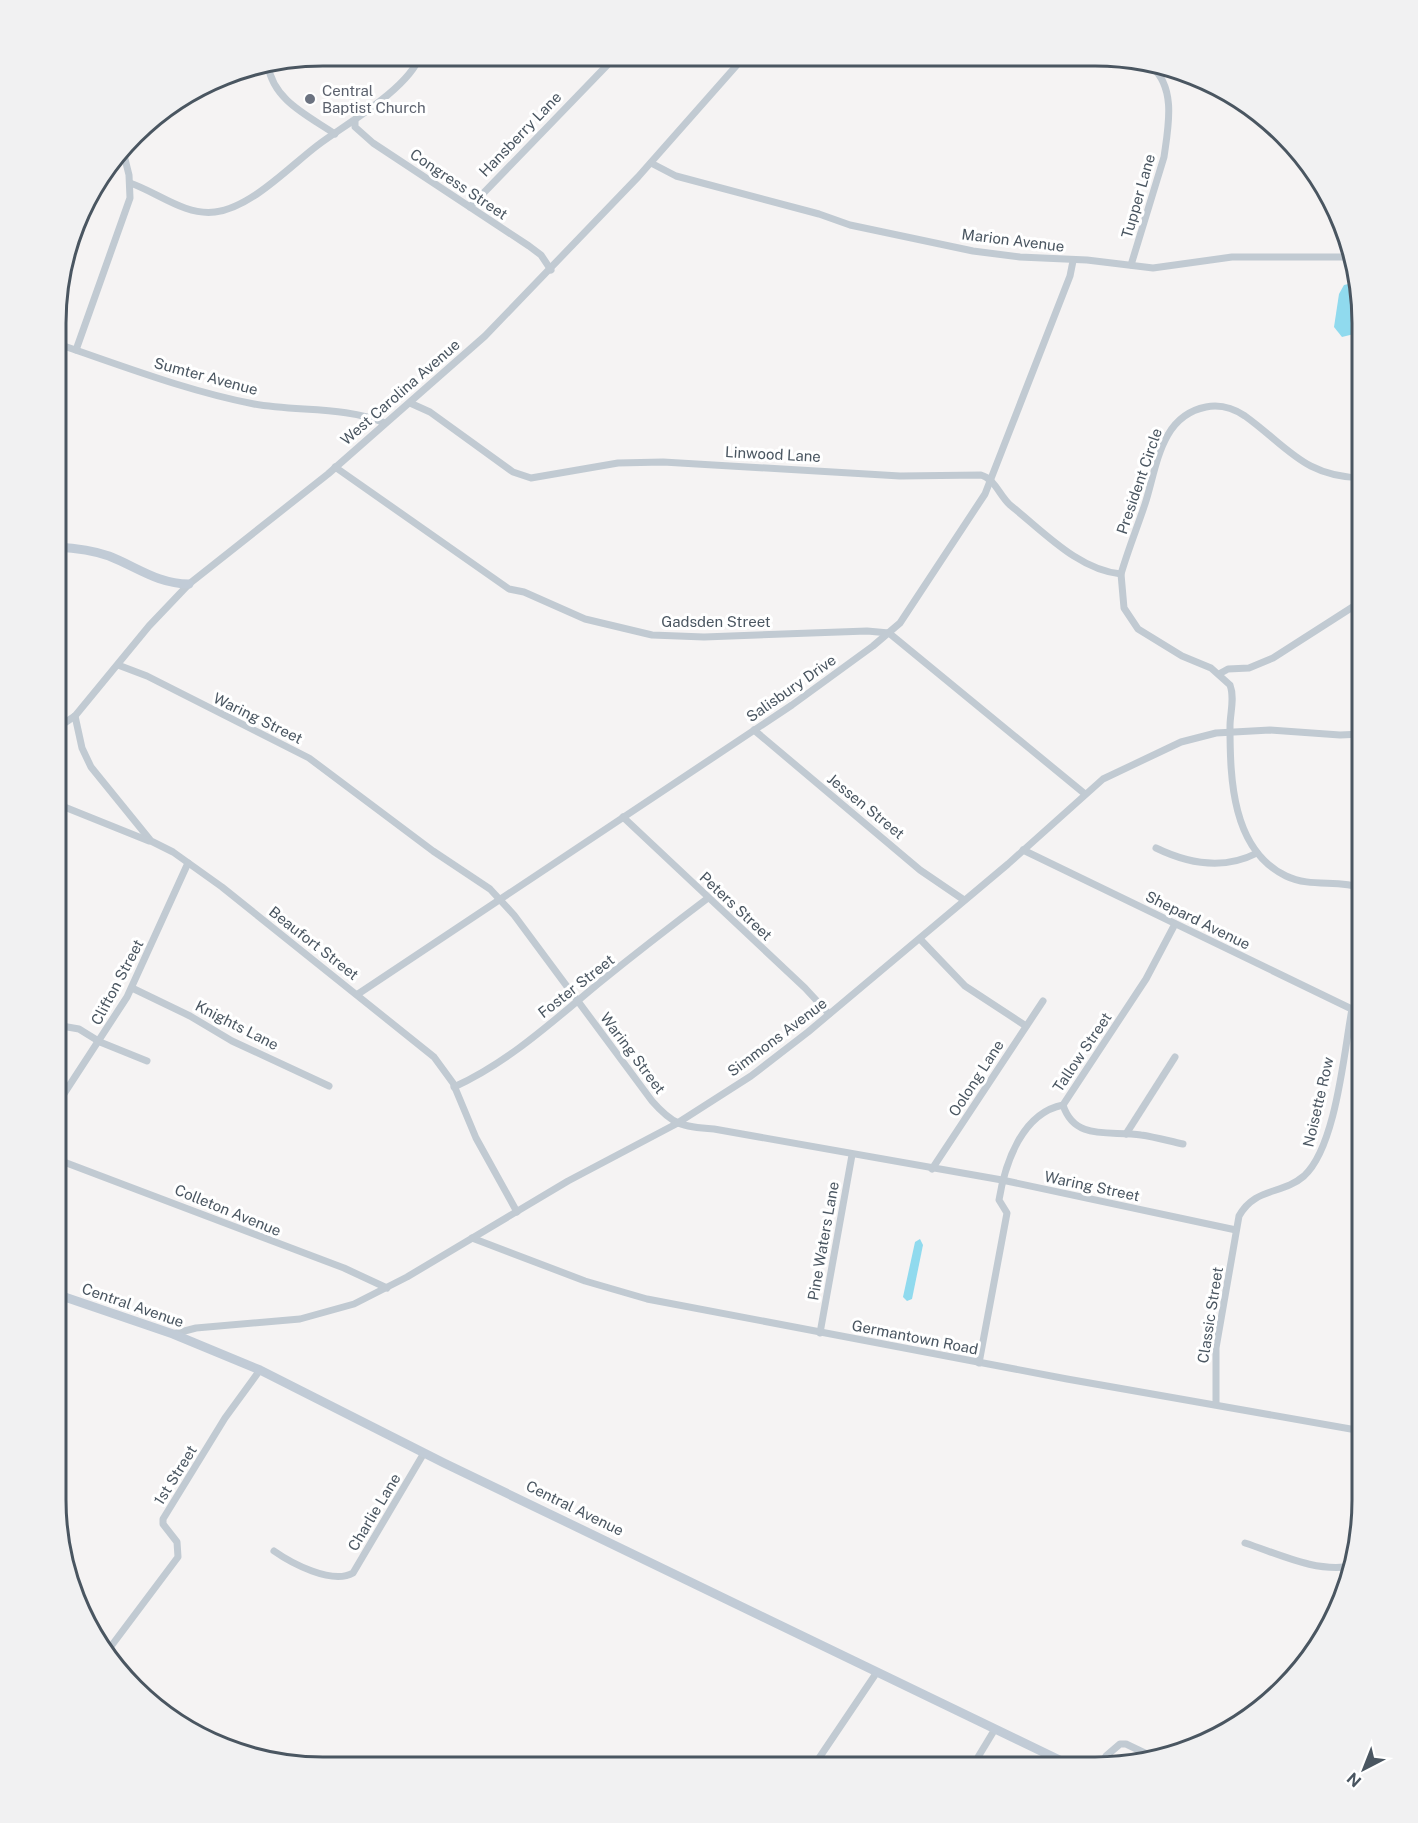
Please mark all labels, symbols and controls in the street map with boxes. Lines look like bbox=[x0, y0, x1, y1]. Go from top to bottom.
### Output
place label: Central Baptist Church bbox=[322, 82, 426, 116]
street label: Hansberry Lane bbox=[475, 88, 565, 180]
marker: Central Baptist Church bbox=[303, 92, 317, 106]
street label: Congress Street bbox=[407, 145, 511, 223]
street label: Tupper Lane bbox=[1118, 152, 1158, 240]
street label: Marion Avenue bbox=[961, 225, 1065, 255]
street label: West Carolina Avenue bbox=[337, 336, 463, 448]
street label: Sumter Avenue bbox=[152, 354, 260, 398]
street label: President Circle bbox=[1113, 426, 1165, 536]
street label: Linwood Lane bbox=[725, 443, 821, 465]
street label: Gadsden Street bbox=[661, 613, 771, 630]
street label: Salisbury Drive bbox=[743, 651, 839, 725]
street label: Waring Street bbox=[211, 689, 305, 747]
street label: Jessen Street bbox=[824, 770, 908, 842]
street label: Peters Street bbox=[696, 868, 776, 944]
street label: Shepard Avenue bbox=[1143, 887, 1253, 953]
street label: Beaufort Street bbox=[266, 903, 362, 983]
street label: Clifton Street bbox=[87, 936, 147, 1028]
street label: Foster Street bbox=[535, 951, 618, 1021]
street label: Simmons Avenue bbox=[724, 994, 830, 1080]
street label: Knights Lane bbox=[193, 997, 281, 1053]
street label: Waring Street bbox=[597, 1009, 669, 1097]
street label: Tallow Street bbox=[1049, 1009, 1115, 1095]
street label: Oolong Lane bbox=[945, 1037, 1007, 1119]
street label: Noisette Row bbox=[1299, 1055, 1337, 1149]
street label: Waring Street bbox=[1043, 1168, 1141, 1204]
street label: Pine Waters Lane bbox=[804, 1180, 842, 1302]
street label: Colleton Avenue bbox=[172, 1181, 284, 1239]
street label: Classic Street bbox=[1194, 1265, 1226, 1364]
street label: Central Avenue bbox=[80, 1280, 186, 1330]
street label: Germantown Road bbox=[850, 1316, 980, 1358]
street label: 1st Street bbox=[150, 1442, 200, 1508]
street label: Charlie Lane bbox=[344, 1470, 404, 1554]
street label: Central Avenue bbox=[523, 1477, 627, 1539]
north arrow bbox=[1334, 1739, 1394, 1799]
text: N bbox=[1343, 1769, 1365, 1791]

